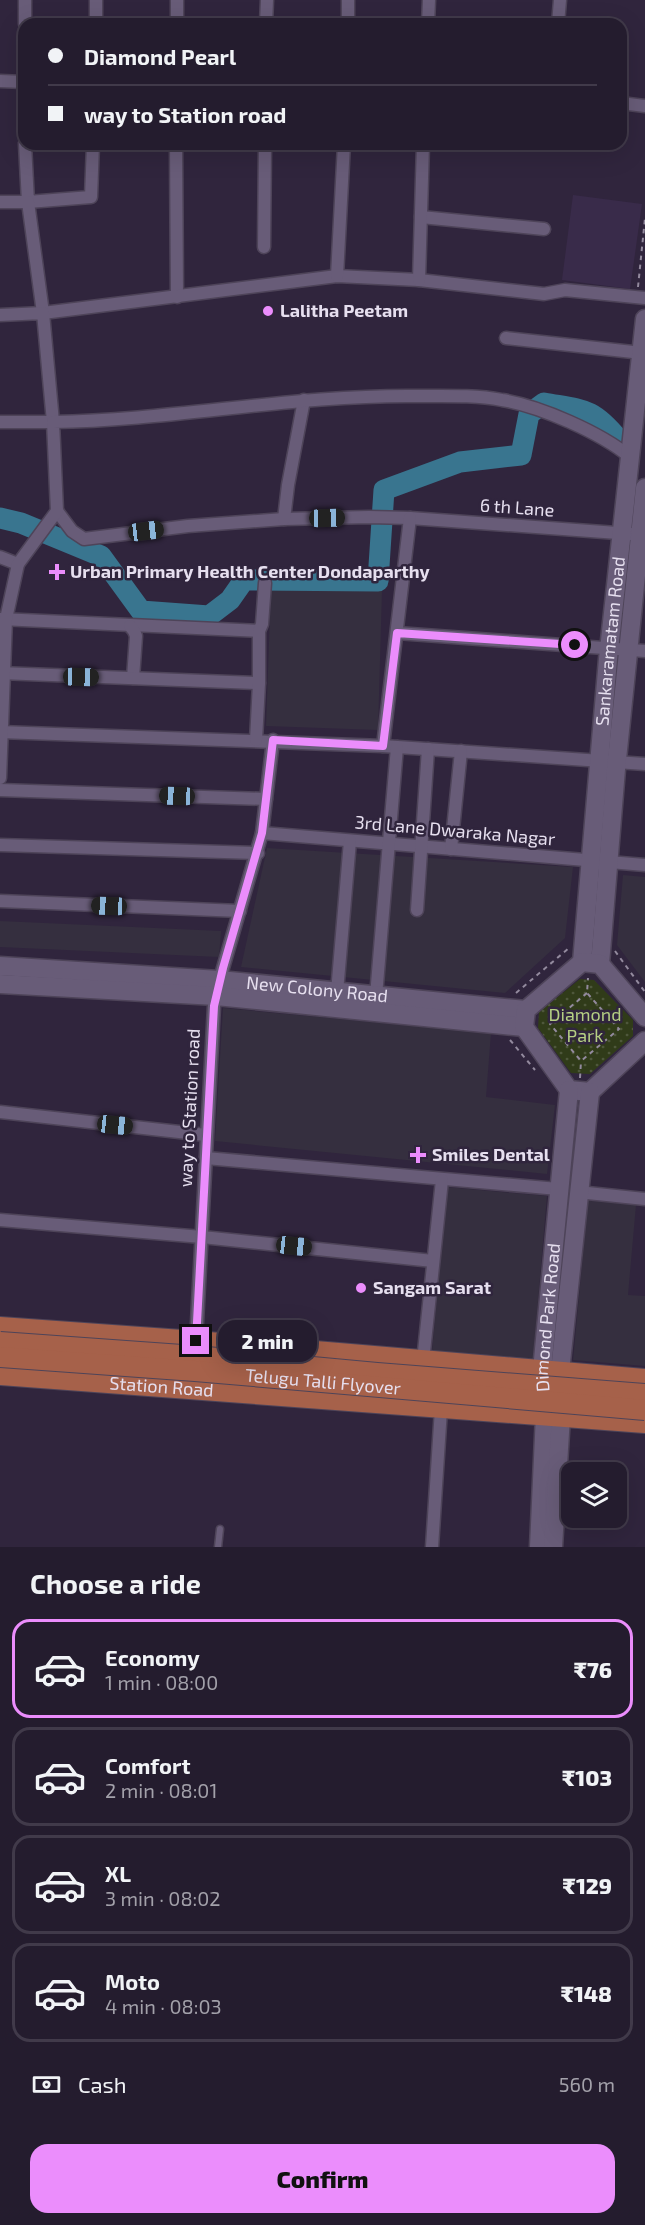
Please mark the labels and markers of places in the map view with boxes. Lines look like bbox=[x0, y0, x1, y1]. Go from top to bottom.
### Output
place label: Lalitha Peetam bbox=[280, 299, 408, 321]
marker: Lalitha Peetam bbox=[261, 304, 275, 318]
place label: Urban Primary Health Center Dondaparthy bbox=[70, 560, 431, 582]
marker: Urban Primary Health Center Dondaparthy bbox=[48, 563, 66, 581]
place label: Smiles Dental bbox=[432, 1143, 550, 1165]
marker: Smiles Dental bbox=[409, 1146, 427, 1164]
place label: Sangam Sarat bbox=[373, 1276, 492, 1298]
marker: Sangam Sarat bbox=[354, 1281, 368, 1295]

